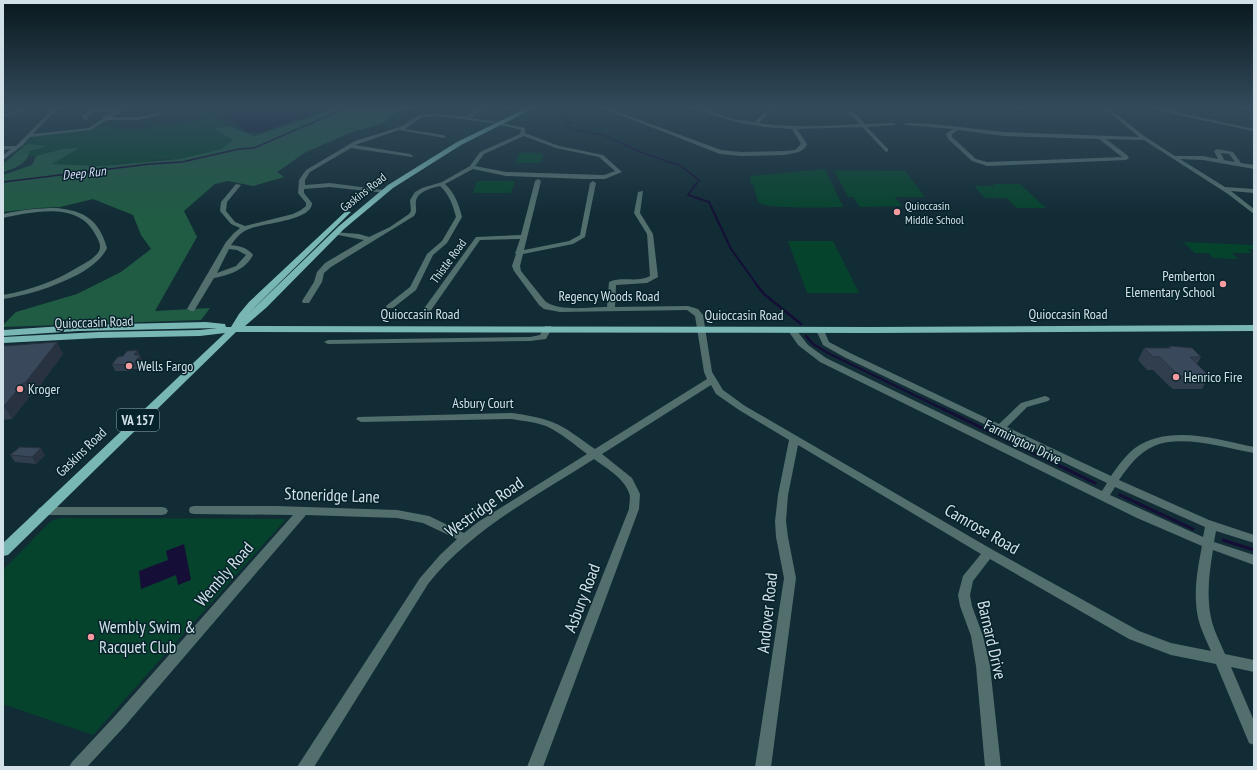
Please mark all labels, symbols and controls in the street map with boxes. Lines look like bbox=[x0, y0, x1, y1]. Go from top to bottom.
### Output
water label: Deep Run bbox=[61, 162, 108, 184]
street label: Gaskins Road bbox=[337, 169, 389, 215]
place label: Quioccasin Middle School bbox=[905, 198, 964, 227]
marker: Quioccasin Middle School bbox=[892, 207, 902, 217]
street label: Thistle Road bbox=[427, 236, 469, 286]
place label: Pemberton Elementary School bbox=[1125, 267, 1216, 301]
marker: Pemberton Elementary School bbox=[1218, 279, 1228, 289]
street label: Regency Woods Road bbox=[559, 287, 659, 305]
street label: Quioccasin Road bbox=[381, 305, 459, 323]
street label: Quioccasin Road bbox=[1029, 305, 1107, 323]
street label: Quioccasin Road bbox=[705, 306, 783, 324]
street label: Quioccasin Road bbox=[54, 312, 134, 332]
place label: Wells Fargo bbox=[137, 357, 193, 375]
marker: Wells Fargo bbox=[124, 361, 134, 371]
place label: Henrico Fire bbox=[1184, 368, 1243, 386]
marker: Henrico Fire bbox=[1171, 372, 1181, 382]
place label: Kroger bbox=[28, 380, 60, 398]
marker: Kroger bbox=[15, 384, 25, 394]
street label: Asbury Court bbox=[452, 394, 514, 412]
road number: VA 157 bbox=[117, 409, 159, 431]
street label: Farmington Drive bbox=[981, 416, 1065, 469]
street label: Gaskins Road bbox=[52, 423, 110, 481]
street label: Westridge Road bbox=[440, 472, 528, 542]
street label: Stoneridge Lane bbox=[284, 482, 380, 508]
street label: Camrose Road bbox=[941, 499, 1023, 559]
street label: Wembly Road bbox=[190, 537, 258, 611]
street label: Asbury Road bbox=[559, 561, 605, 635]
street label: Andover Road bbox=[752, 572, 782, 654]
street label: Barnard Drive bbox=[972, 598, 1012, 682]
place label: Wembly Swim & Racquet Club bbox=[99, 616, 196, 658]
marker: Wembly Swim & Racquet Club bbox=[86, 632, 96, 642]

